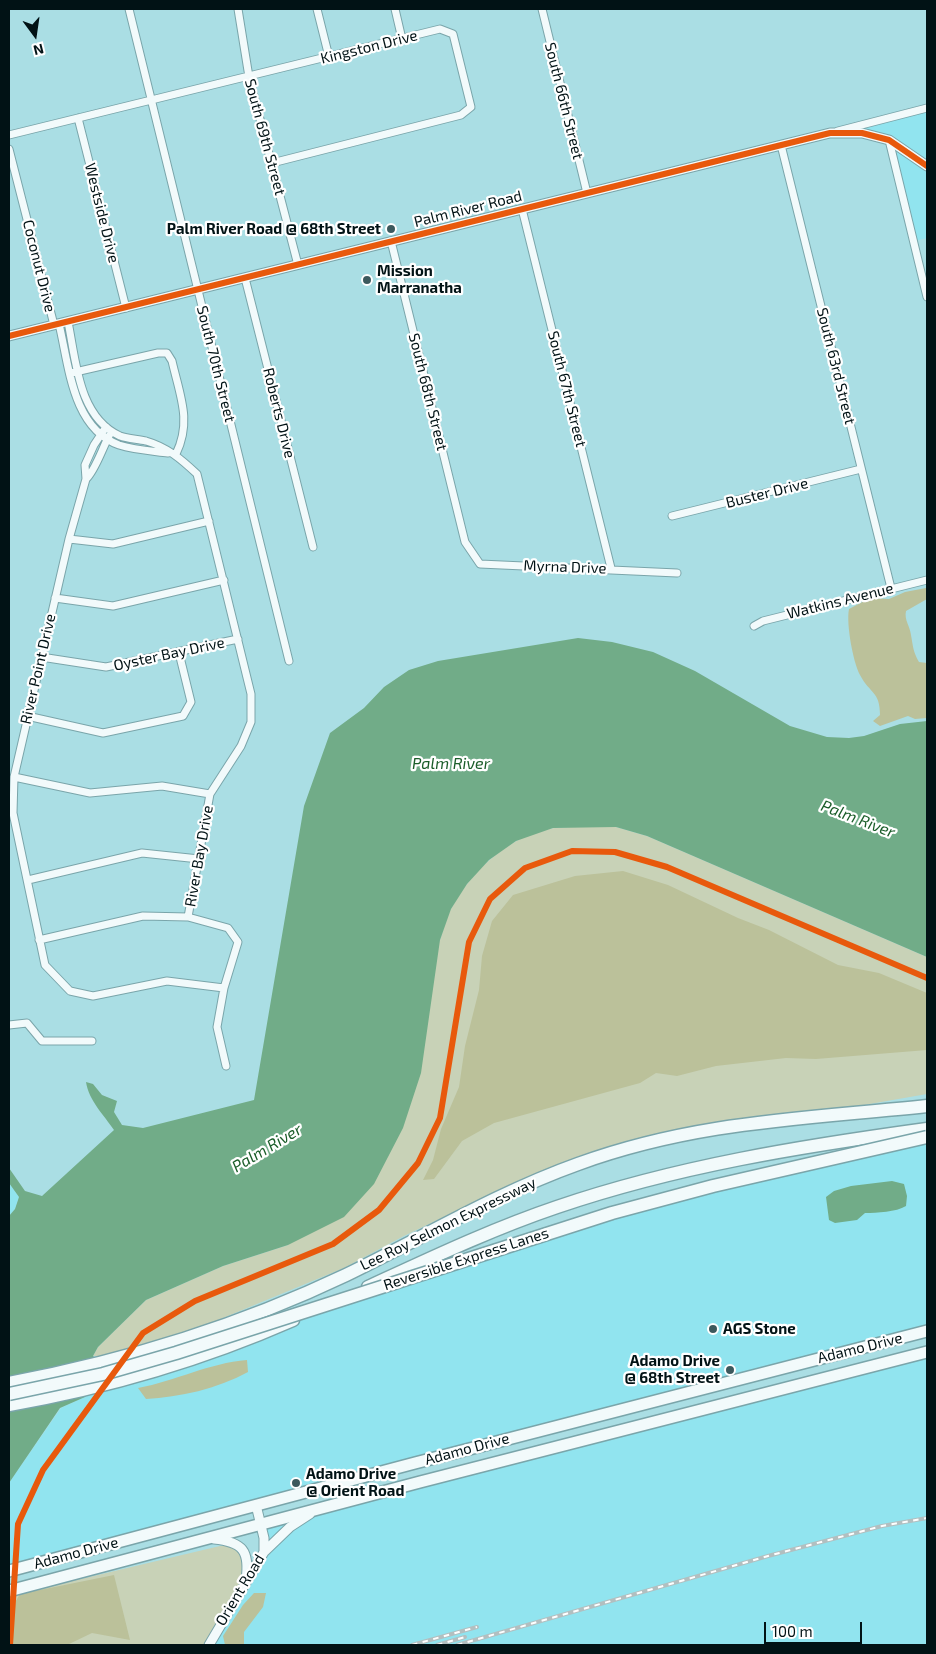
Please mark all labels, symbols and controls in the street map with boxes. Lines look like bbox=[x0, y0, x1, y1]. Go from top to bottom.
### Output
north arrow bbox=[10, 10, 60, 60]
street label: Kingston Drive bbox=[319, 26, 419, 68]
text: N bbox=[32, 41, 46, 60]
street label: South 66th Street bbox=[541, 41, 587, 161]
street label: South 69th Street bbox=[241, 77, 289, 197]
street label: Westside Drive bbox=[81, 161, 123, 265]
street label: Palm River Road bbox=[412, 187, 524, 231]
street label: Coconut Drive bbox=[19, 218, 59, 314]
place label: Palm River Road @ 68th Street bbox=[167, 220, 381, 238]
marker: Palm River Road @ 68th Street bbox=[385, 223, 397, 235]
place label: Mission Marranatha bbox=[377, 262, 462, 297]
marker: Mission Marranatha bbox=[361, 274, 373, 286]
street label: South 70th Street bbox=[193, 304, 239, 424]
street label: South 63rd Street bbox=[813, 306, 859, 426]
street label: South 67th Street bbox=[544, 329, 590, 449]
street label: South 68th Street bbox=[405, 331, 451, 453]
street label: Roberts Drive bbox=[259, 366, 299, 460]
street label: Buster Drive bbox=[724, 474, 810, 512]
street label: Myrna Drive bbox=[523, 557, 607, 577]
street label: Watkins Avenue bbox=[785, 579, 895, 623]
street label: River Point Drive bbox=[17, 612, 59, 726]
street label: Oyster Bay Drive bbox=[112, 633, 226, 675]
water label: Palm River bbox=[412, 754, 490, 774]
water label: Palm River bbox=[818, 796, 898, 842]
street label: River Bay Drive bbox=[181, 804, 217, 908]
water label: Palm River bbox=[229, 1120, 305, 1176]
street label: Lee Roy Selmon Expressway bbox=[357, 1174, 539, 1274]
street label: Reversible Express Lanes bbox=[381, 1224, 551, 1294]
place label: AGS Stone bbox=[723, 1320, 796, 1338]
marker: AGS Stone bbox=[707, 1323, 719, 1335]
street label: Adamo Drive bbox=[816, 1329, 904, 1367]
place label: Adamo Drive @ 68th Street bbox=[625, 1352, 720, 1387]
marker: Adamo Drive @ 68th Street bbox=[724, 1364, 736, 1376]
street label: Adamo Drive bbox=[423, 1429, 511, 1469]
place label: Adamo Drive @ Orient Road bbox=[306, 1465, 404, 1500]
marker: Adamo Drive @ Orient Road bbox=[290, 1477, 302, 1489]
street label: Adamo Drive bbox=[32, 1533, 120, 1573]
street label: Orient Road bbox=[212, 1551, 268, 1629]
scale bar bbox=[766, 1612, 864, 1644]
text: 100 m bbox=[772, 1622, 813, 1640]

